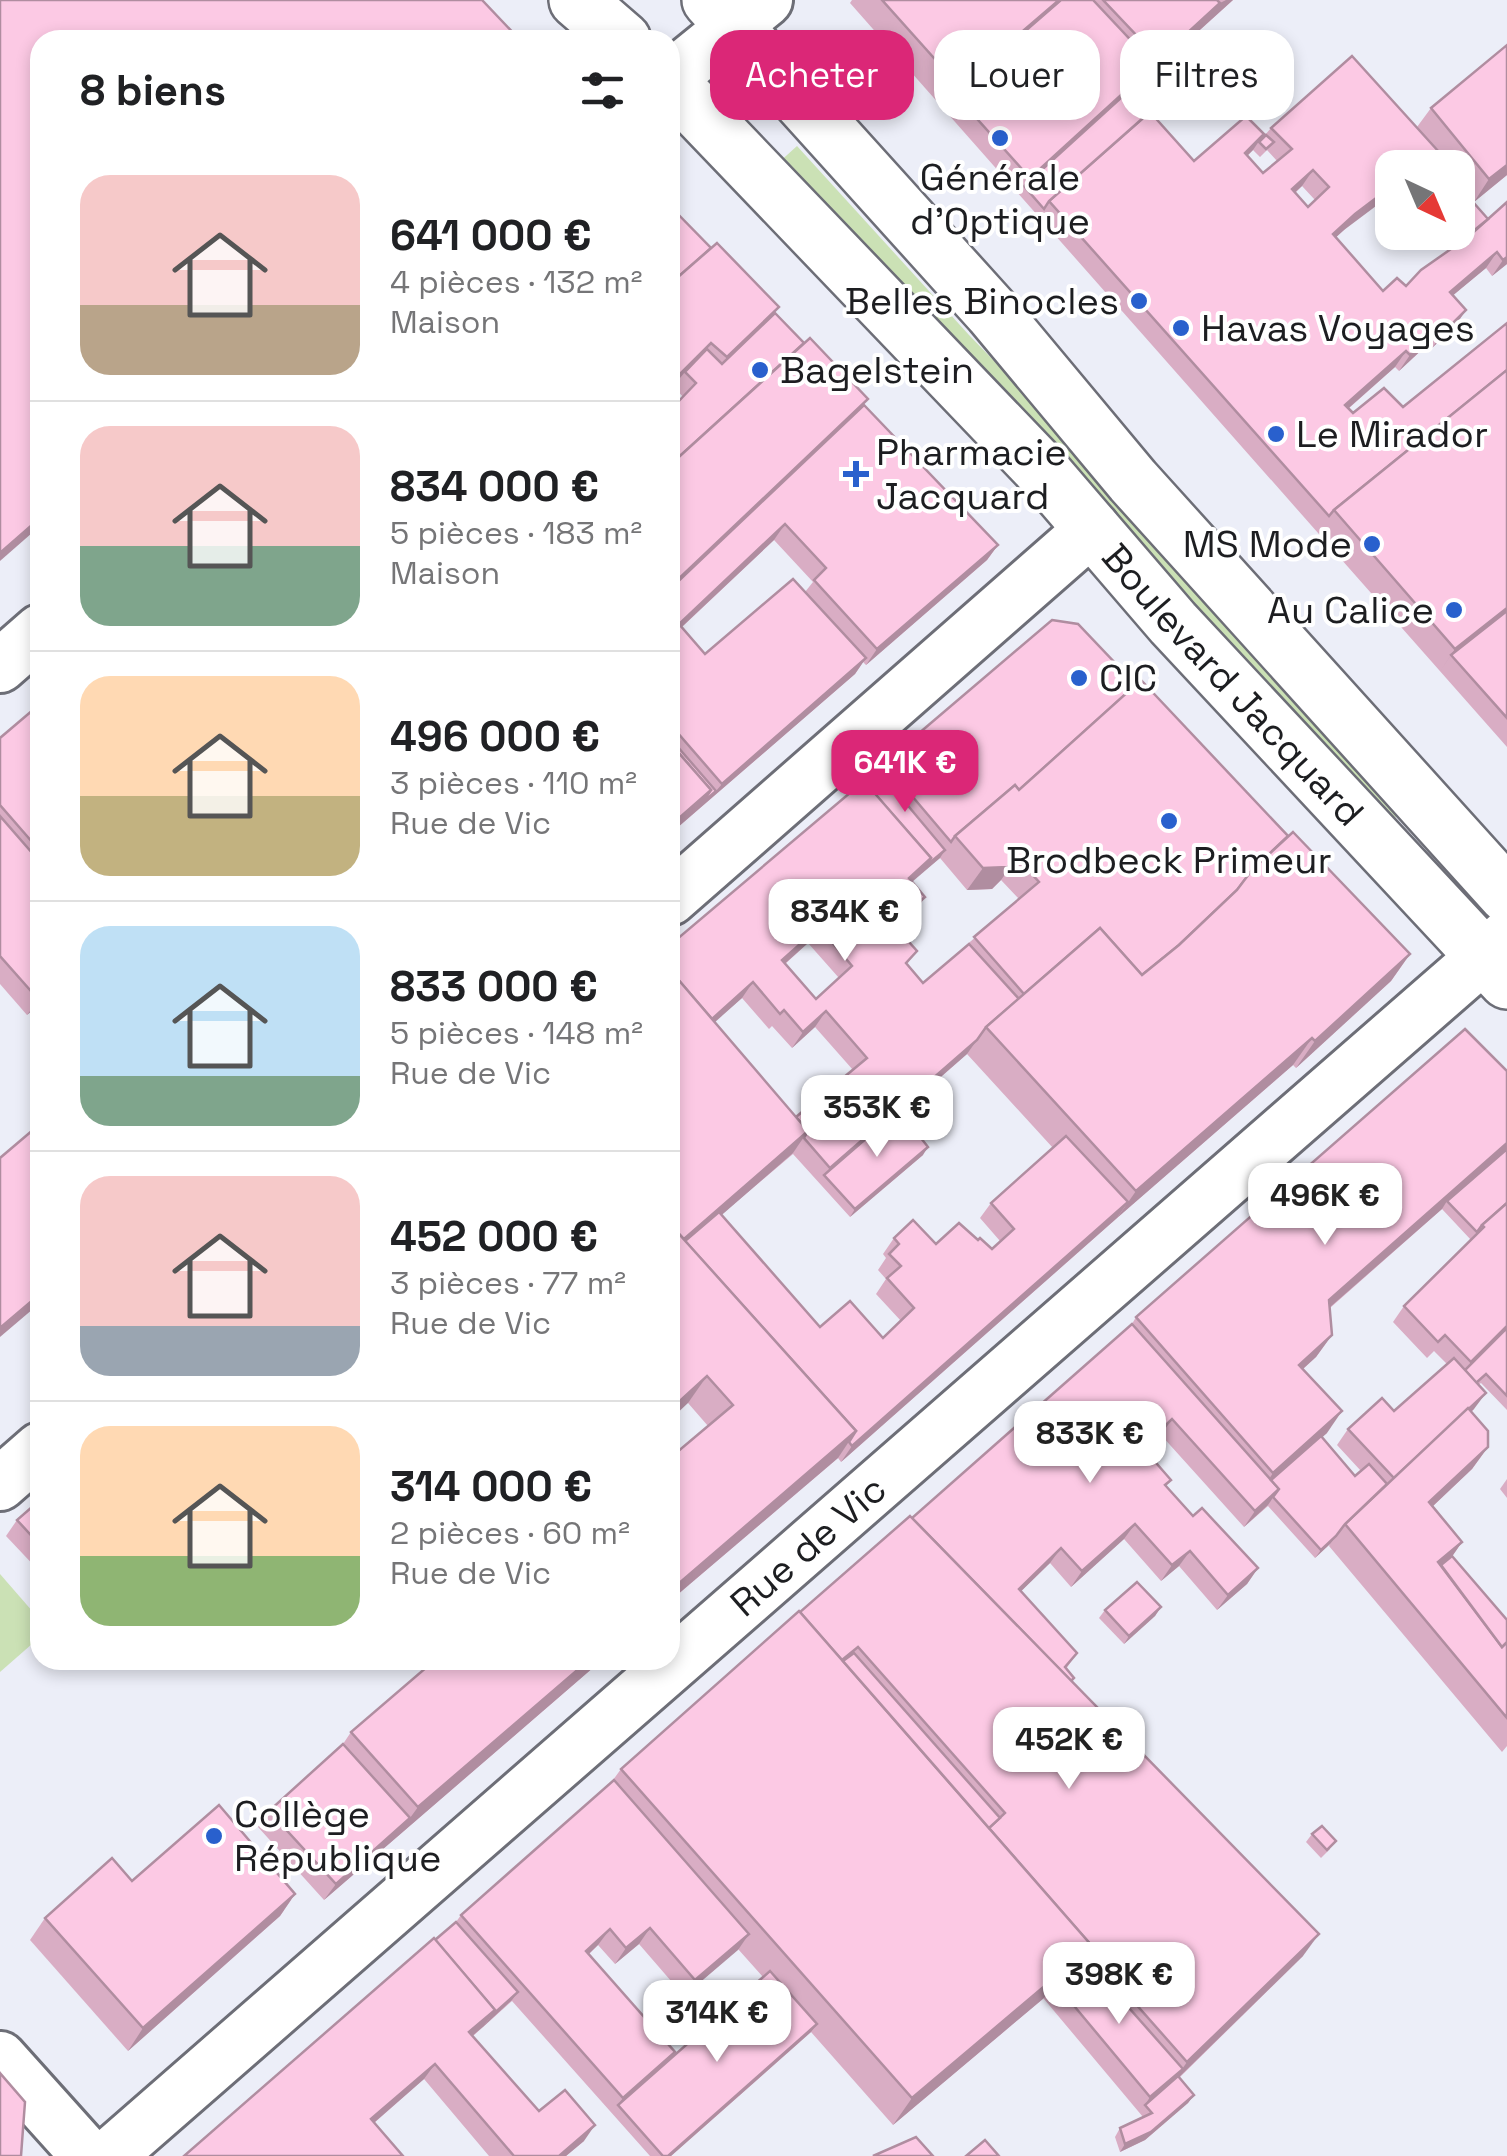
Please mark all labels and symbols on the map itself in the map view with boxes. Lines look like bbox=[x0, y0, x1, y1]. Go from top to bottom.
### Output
marker: Générale d'Optique bbox=[989, 127, 1011, 149]
north arrow bbox=[1375, 150, 1475, 250]
place label: Générale d'Optique bbox=[910, 153, 1090, 245]
place label: Belles Binocles bbox=[845, 277, 1119, 325]
marker: Belles Binocles bbox=[1128, 290, 1150, 312]
place label: Havas Voyages bbox=[1201, 304, 1475, 352]
marker: Havas Voyages bbox=[1170, 317, 1192, 339]
place label: Bagelstein bbox=[780, 346, 974, 394]
marker: Bagelstein bbox=[749, 359, 771, 381]
place label: Le Mirador bbox=[1296, 410, 1488, 458]
marker: Le Mirador bbox=[1265, 423, 1287, 445]
place label: Pharmacie Jacquard bbox=[876, 428, 1067, 520]
marker: Pharmacie Jacquard bbox=[845, 463, 867, 485]
place label: MS Mode bbox=[1183, 520, 1352, 568]
marker: MS Mode bbox=[1361, 533, 1383, 555]
street label: Boulevard Jacquard bbox=[1092, 534, 1374, 836]
place label: Au Calice bbox=[1267, 586, 1434, 634]
marker: Au Calice bbox=[1443, 599, 1465, 621]
place label: CIC bbox=[1099, 654, 1157, 702]
marker: CIC bbox=[1068, 667, 1090, 689]
pin: 641K € bbox=[824, 730, 986, 815]
marker: Brodbeck Primeur bbox=[1158, 810, 1180, 832]
place label: Brodbeck Primeur bbox=[1006, 836, 1332, 884]
pin: 834K € bbox=[764, 879, 926, 964]
pin: 353K € bbox=[796, 1075, 958, 1160]
pin: 496K € bbox=[1244, 1163, 1406, 1248]
pin: 833K € bbox=[1009, 1401, 1171, 1486]
street label: Rue de Vic bbox=[720, 1465, 896, 1627]
pin: 452K € bbox=[988, 1707, 1150, 1792]
place label: Collège République bbox=[234, 1790, 442, 1882]
marker: Collège République bbox=[203, 1825, 225, 1847]
pin: 398K € bbox=[1038, 1942, 1200, 2027]
pin: 314K € bbox=[636, 1980, 798, 2065]

